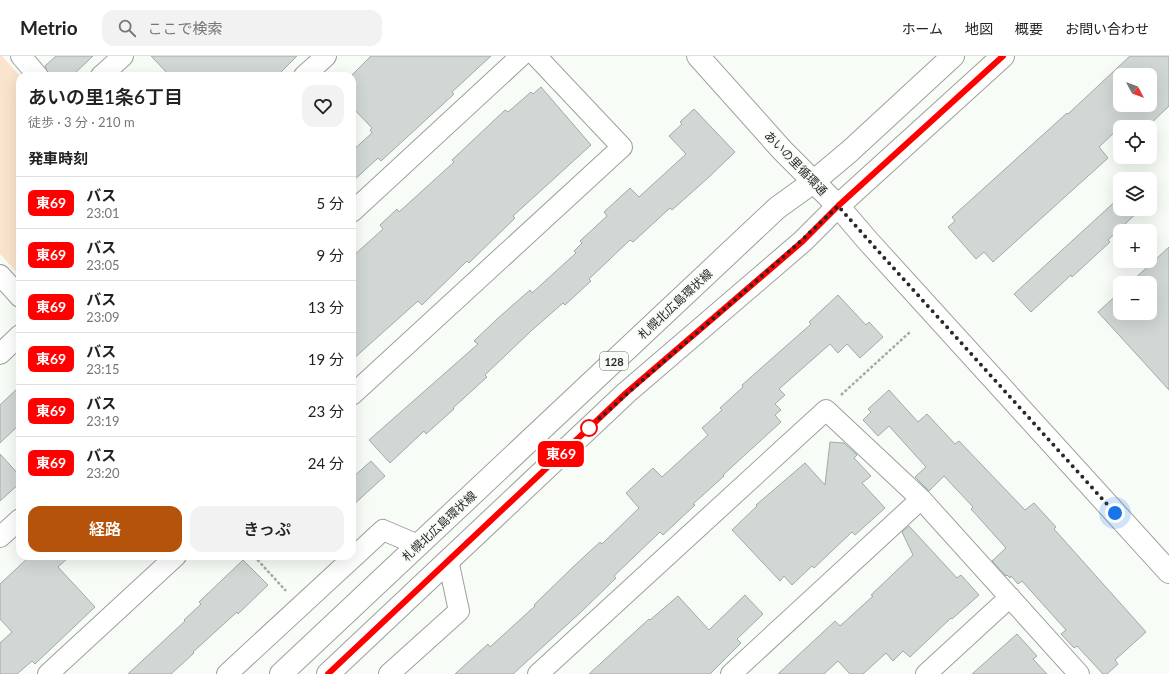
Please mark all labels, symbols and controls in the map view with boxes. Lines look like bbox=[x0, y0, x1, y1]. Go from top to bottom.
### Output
search box bbox=[102, 10, 382, 46]
text: Metrio bbox=[20, 16, 78, 39]
icon: search bbox=[116, 17, 138, 39]
text: ここで検索 bbox=[148, 19, 223, 37]
text: ホーム bbox=[901, 20, 943, 37]
text: 地図 bbox=[965, 20, 993, 37]
text: 概要 bbox=[1015, 20, 1043, 37]
text: お問い合わせ bbox=[1065, 20, 1149, 37]
north arrow bbox=[1113, 68, 1157, 112]
map controls bbox=[1113, 68, 1157, 320]
text: あいの里1条6丁目 bbox=[28, 85, 183, 108]
button: heart bbox=[302, 85, 344, 127]
text: 徒歩 · 3 分 · 210 m bbox=[28, 114, 135, 130]
button: locate bbox=[1113, 120, 1157, 164]
street label: あいの里循環通 bbox=[761, 128, 831, 198]
text: 発車時刻 bbox=[28, 149, 88, 167]
button: layers bbox=[1113, 172, 1157, 216]
text: バス bbox=[86, 186, 116, 204]
text: 東69 bbox=[36, 194, 66, 211]
text: 5 分 bbox=[316, 194, 344, 212]
text: 23:01 bbox=[86, 205, 120, 221]
button: + bbox=[1113, 224, 1157, 268]
text: バス bbox=[86, 238, 116, 256]
text: 東69 bbox=[36, 246, 66, 263]
text: 9 分 bbox=[316, 246, 344, 264]
text: 23:05 bbox=[86, 257, 120, 273]
street label: 札幌北広島環状線 bbox=[635, 266, 715, 342]
button: − bbox=[1113, 276, 1157, 320]
text: バス bbox=[86, 290, 116, 308]
text: 東69 bbox=[36, 298, 66, 315]
text: 13 分 bbox=[308, 298, 344, 316]
text: 23:09 bbox=[86, 309, 120, 325]
text: バス bbox=[86, 342, 116, 360]
text: 東69 bbox=[36, 350, 66, 367]
text: 19 分 bbox=[308, 350, 344, 368]
road number: 128 bbox=[600, 352, 628, 370]
text: 23:15 bbox=[86, 361, 120, 377]
text: バス bbox=[86, 394, 116, 412]
text: 東69 bbox=[36, 402, 66, 419]
text: 23 分 bbox=[308, 402, 344, 420]
text: 23:19 bbox=[86, 413, 120, 429]
unlabelled marker bbox=[580, 419, 598, 437]
line badge: 東69 bbox=[538, 441, 584, 467]
text: 東69 bbox=[546, 445, 576, 462]
text: バス bbox=[86, 446, 116, 464]
text: 東69 bbox=[36, 454, 66, 471]
text: 24 分 bbox=[308, 454, 344, 472]
text: 23:20 bbox=[86, 465, 120, 481]
street label: 札幌北広島環状線 bbox=[399, 488, 479, 564]
your location bbox=[1105, 503, 1125, 523]
button: 経路 bbox=[28, 506, 182, 552]
button: きっぷ bbox=[190, 506, 344, 552]

